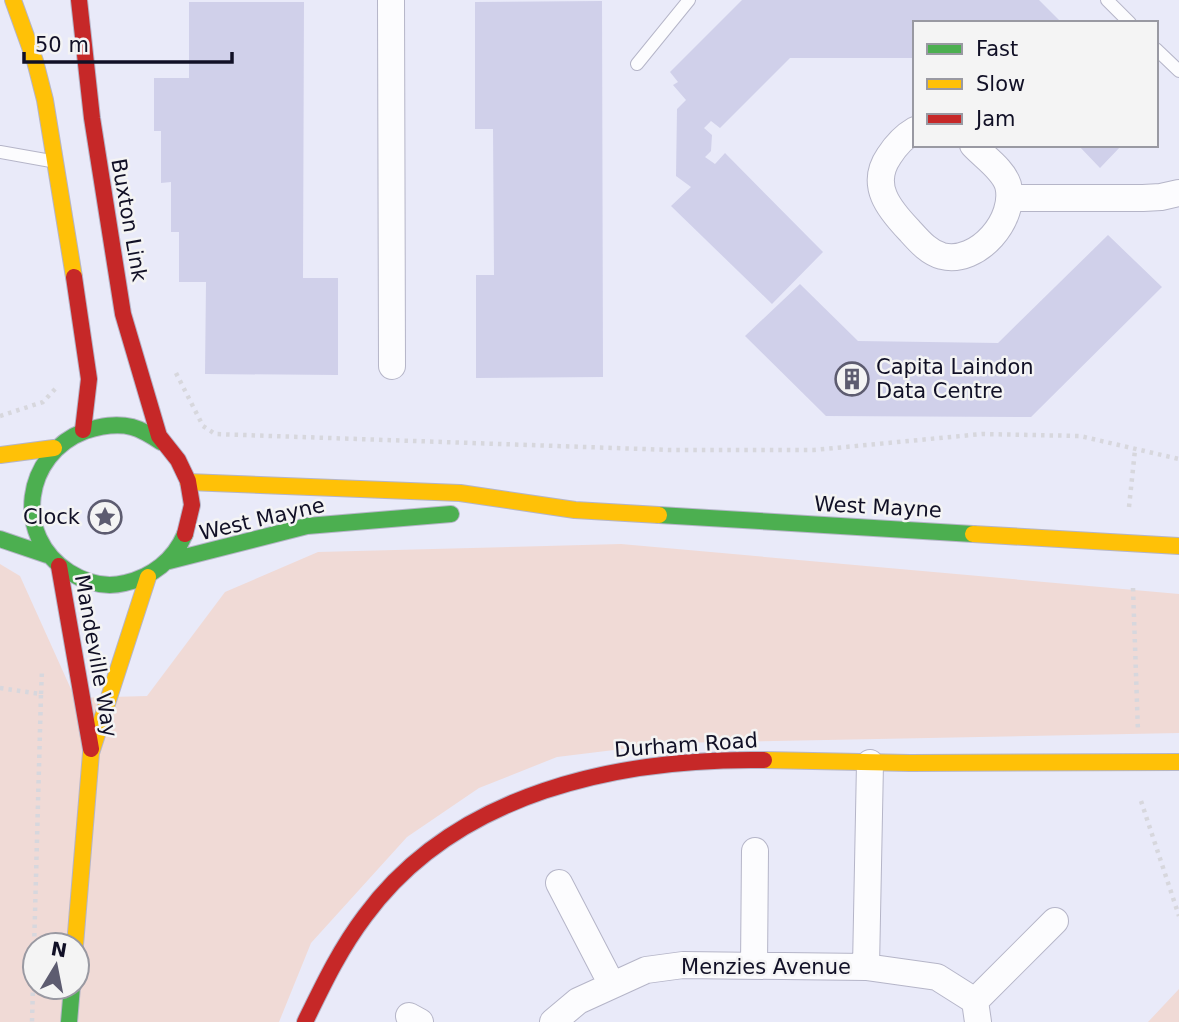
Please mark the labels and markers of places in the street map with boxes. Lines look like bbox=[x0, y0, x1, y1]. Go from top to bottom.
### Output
place label: Capita Laindon Data Centre bbox=[876, 355, 1034, 403]
building icon: Capita Laindon Data Centre bbox=[833, 360, 871, 398]
place icon: Clock bbox=[86, 498, 124, 536]
place label: Clock bbox=[23, 505, 81, 529]

